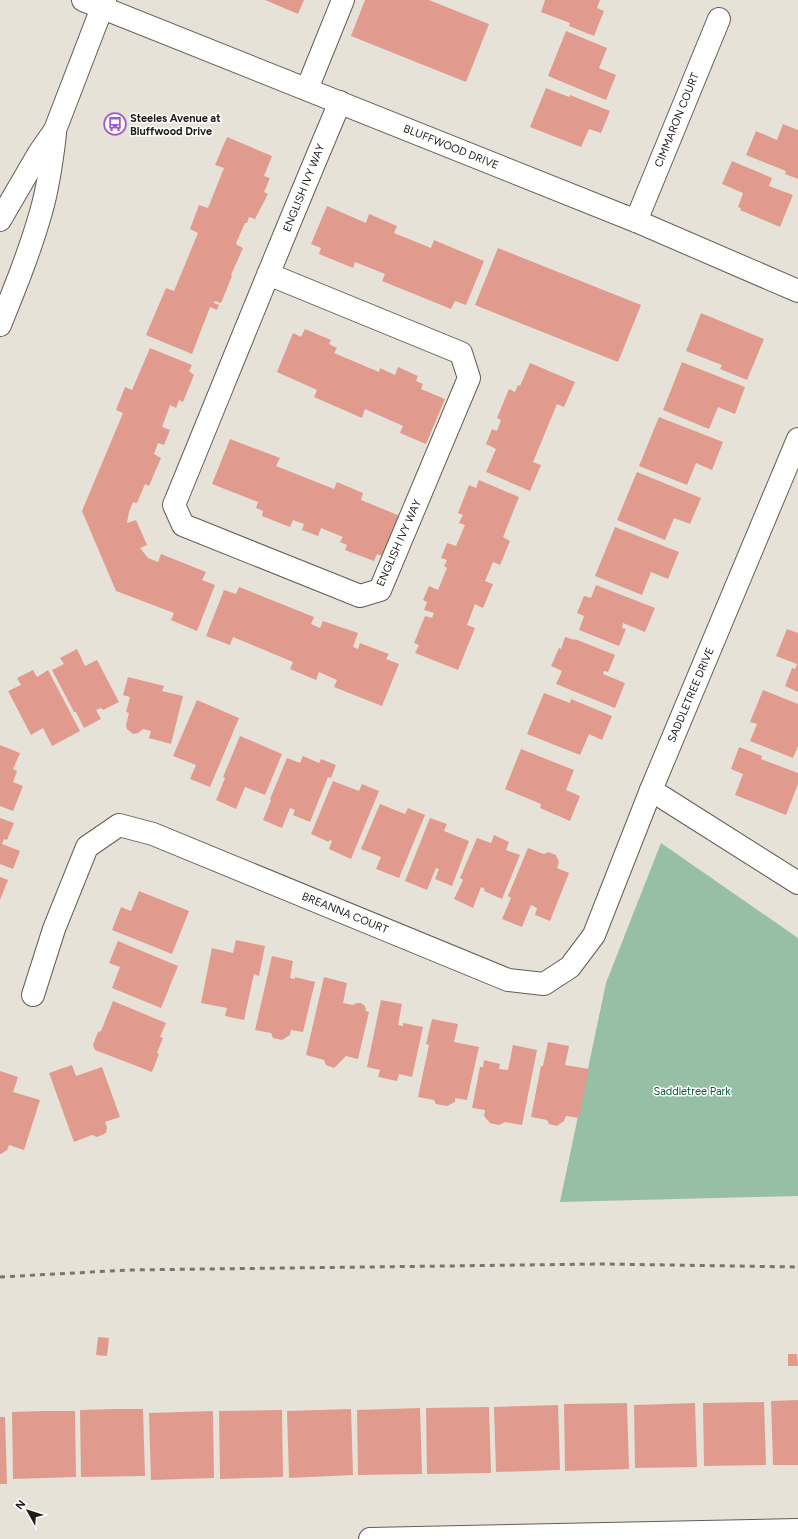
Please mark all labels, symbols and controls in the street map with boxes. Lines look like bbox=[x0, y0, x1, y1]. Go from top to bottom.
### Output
street label: CIMMARON COURT bbox=[652, 71, 702, 169]
bus stop icon: Steeles Avenue at Bluffwood Drive bbox=[102, 111, 128, 137]
place label: Steeles Avenue at Bluffwood Drive bbox=[130, 112, 221, 138]
street label: BLUFFWOOD DRIVE bbox=[401, 122, 501, 172]
street label: ENGLISH IVY WAY bbox=[280, 142, 328, 234]
street label: ENGLISH IVY WAY bbox=[374, 497, 424, 589]
street label: SADDLETREE DRIVE bbox=[665, 646, 717, 744]
street label: BREANNA COURT bbox=[300, 890, 390, 936]
park label: Saddletree Park bbox=[653, 1085, 731, 1098]
north arrow bbox=[8, 1491, 48, 1531]
text: N bbox=[13, 1498, 28, 1512]

